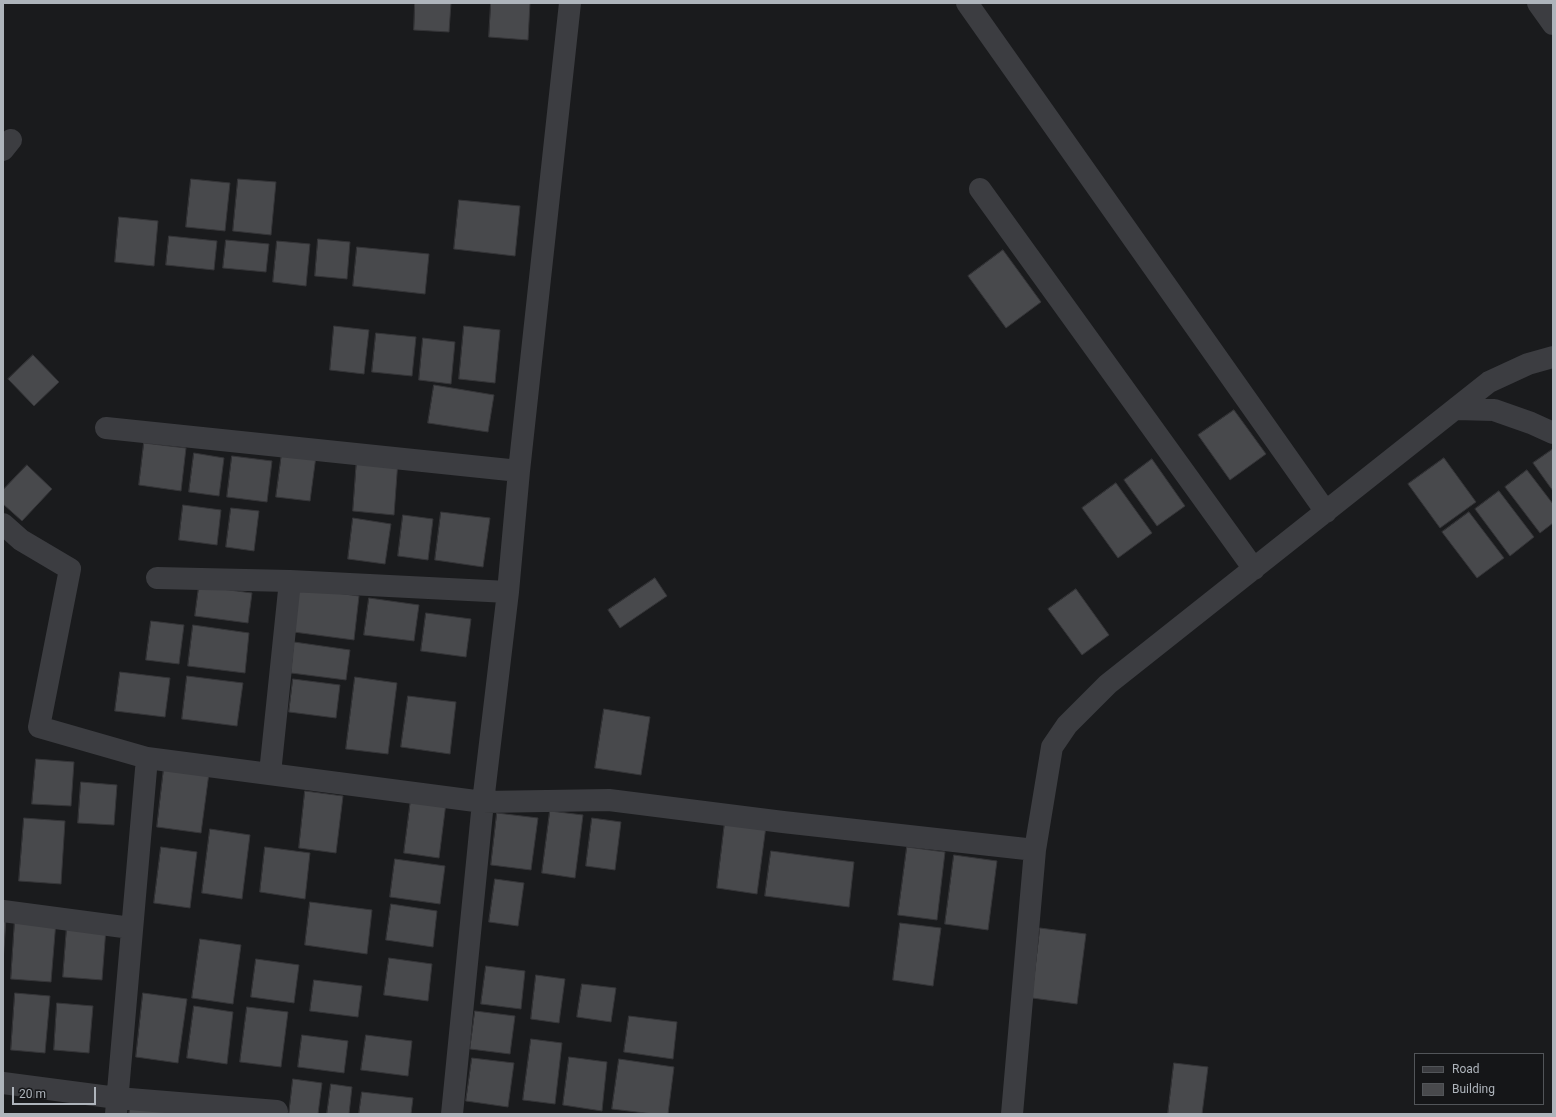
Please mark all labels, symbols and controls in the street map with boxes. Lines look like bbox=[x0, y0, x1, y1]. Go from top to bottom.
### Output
legend bbox=[1414, 1053, 1544, 1105]
text: Road bbox=[1452, 1062, 1480, 1076]
scale bar bbox=[14, 1079, 98, 1105]
text: Building bbox=[1452, 1082, 1495, 1096]
text: 20 m bbox=[19, 1087, 46, 1101]

